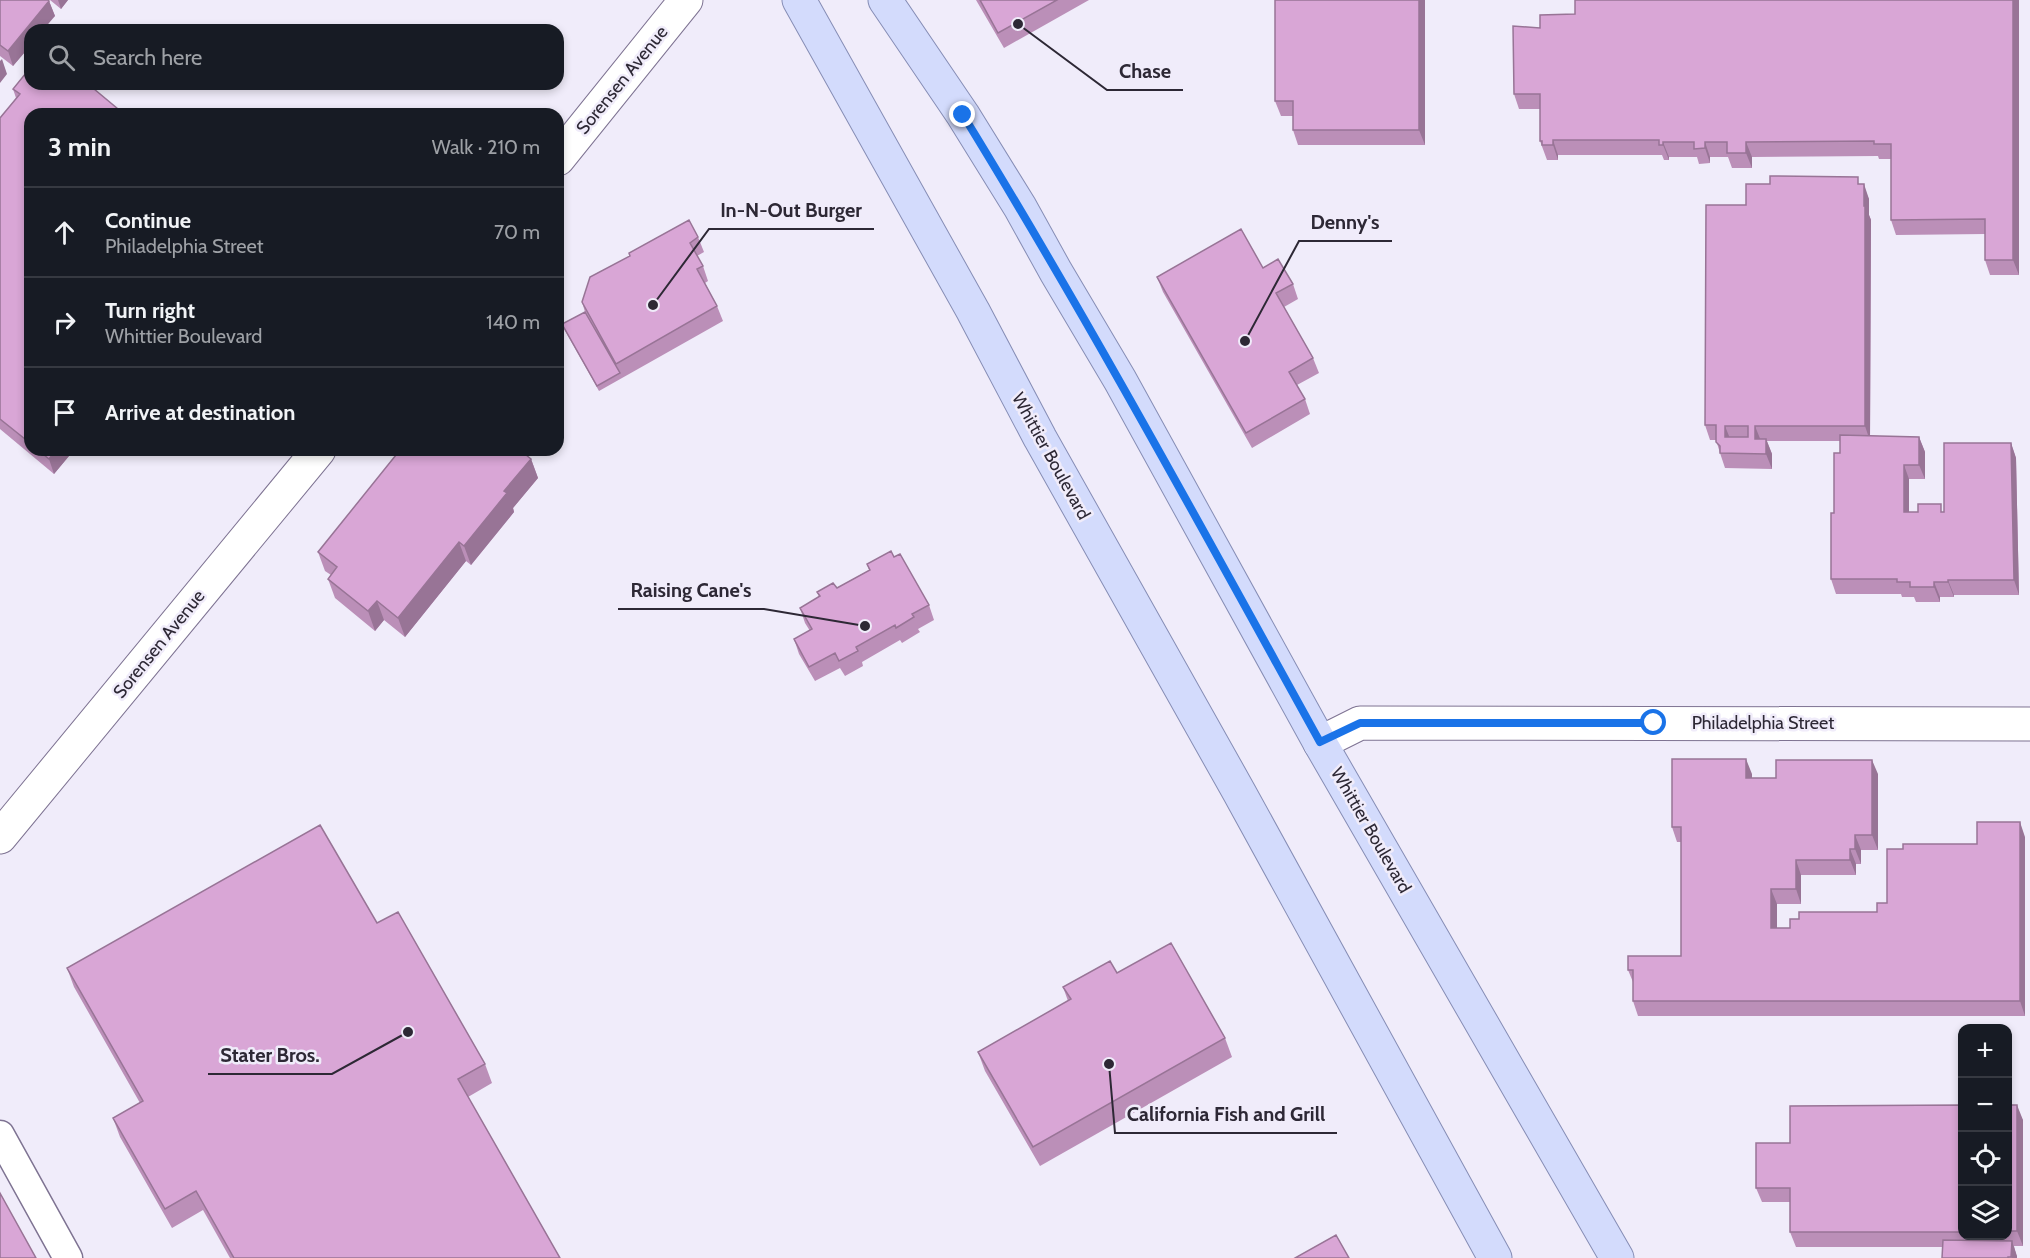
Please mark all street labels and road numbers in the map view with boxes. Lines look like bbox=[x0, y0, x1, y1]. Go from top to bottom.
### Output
street label: Sorensen Avenue bbox=[572, 21, 672, 139]
street label: Whittier Boulevard bbox=[1007, 389, 1095, 523]
street label: Sorensen Avenue bbox=[109, 585, 209, 703]
street label: Philadelphia Street bbox=[1692, 712, 1834, 734]
street label: Whittier Boulevard bbox=[1326, 763, 1416, 897]

